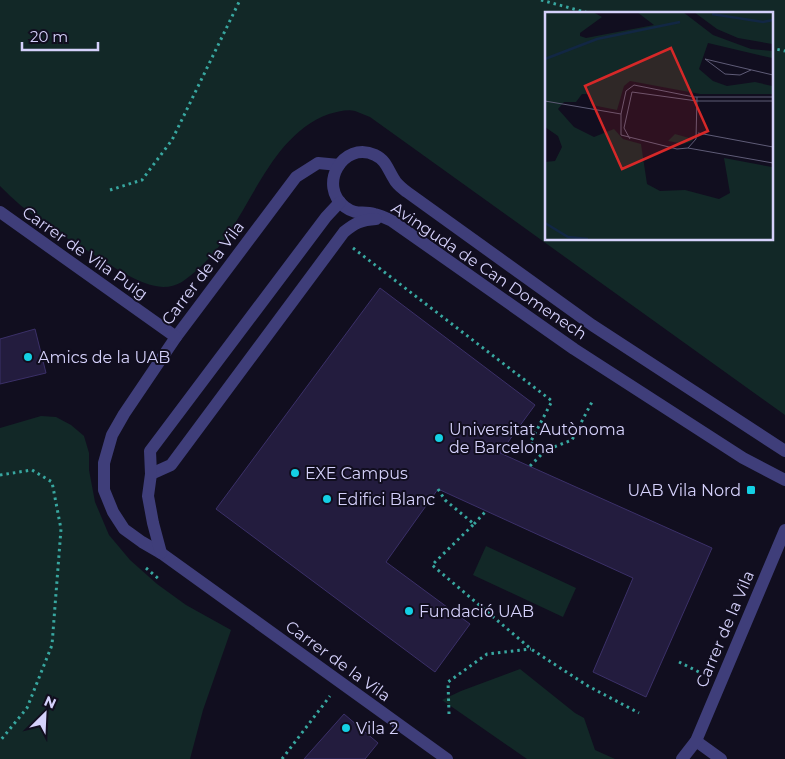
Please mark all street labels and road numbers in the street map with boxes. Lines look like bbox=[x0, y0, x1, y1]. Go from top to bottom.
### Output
street label: Avinguda de Can Domenech bbox=[388, 198, 590, 344]
street label: Carrer de Vila Puig bbox=[19, 203, 151, 303]
street label: Carrer de la Vila bbox=[158, 217, 248, 329]
street label: Carrer de la Vila bbox=[692, 568, 758, 690]
street label: Carrer de la Vila bbox=[282, 617, 394, 705]

